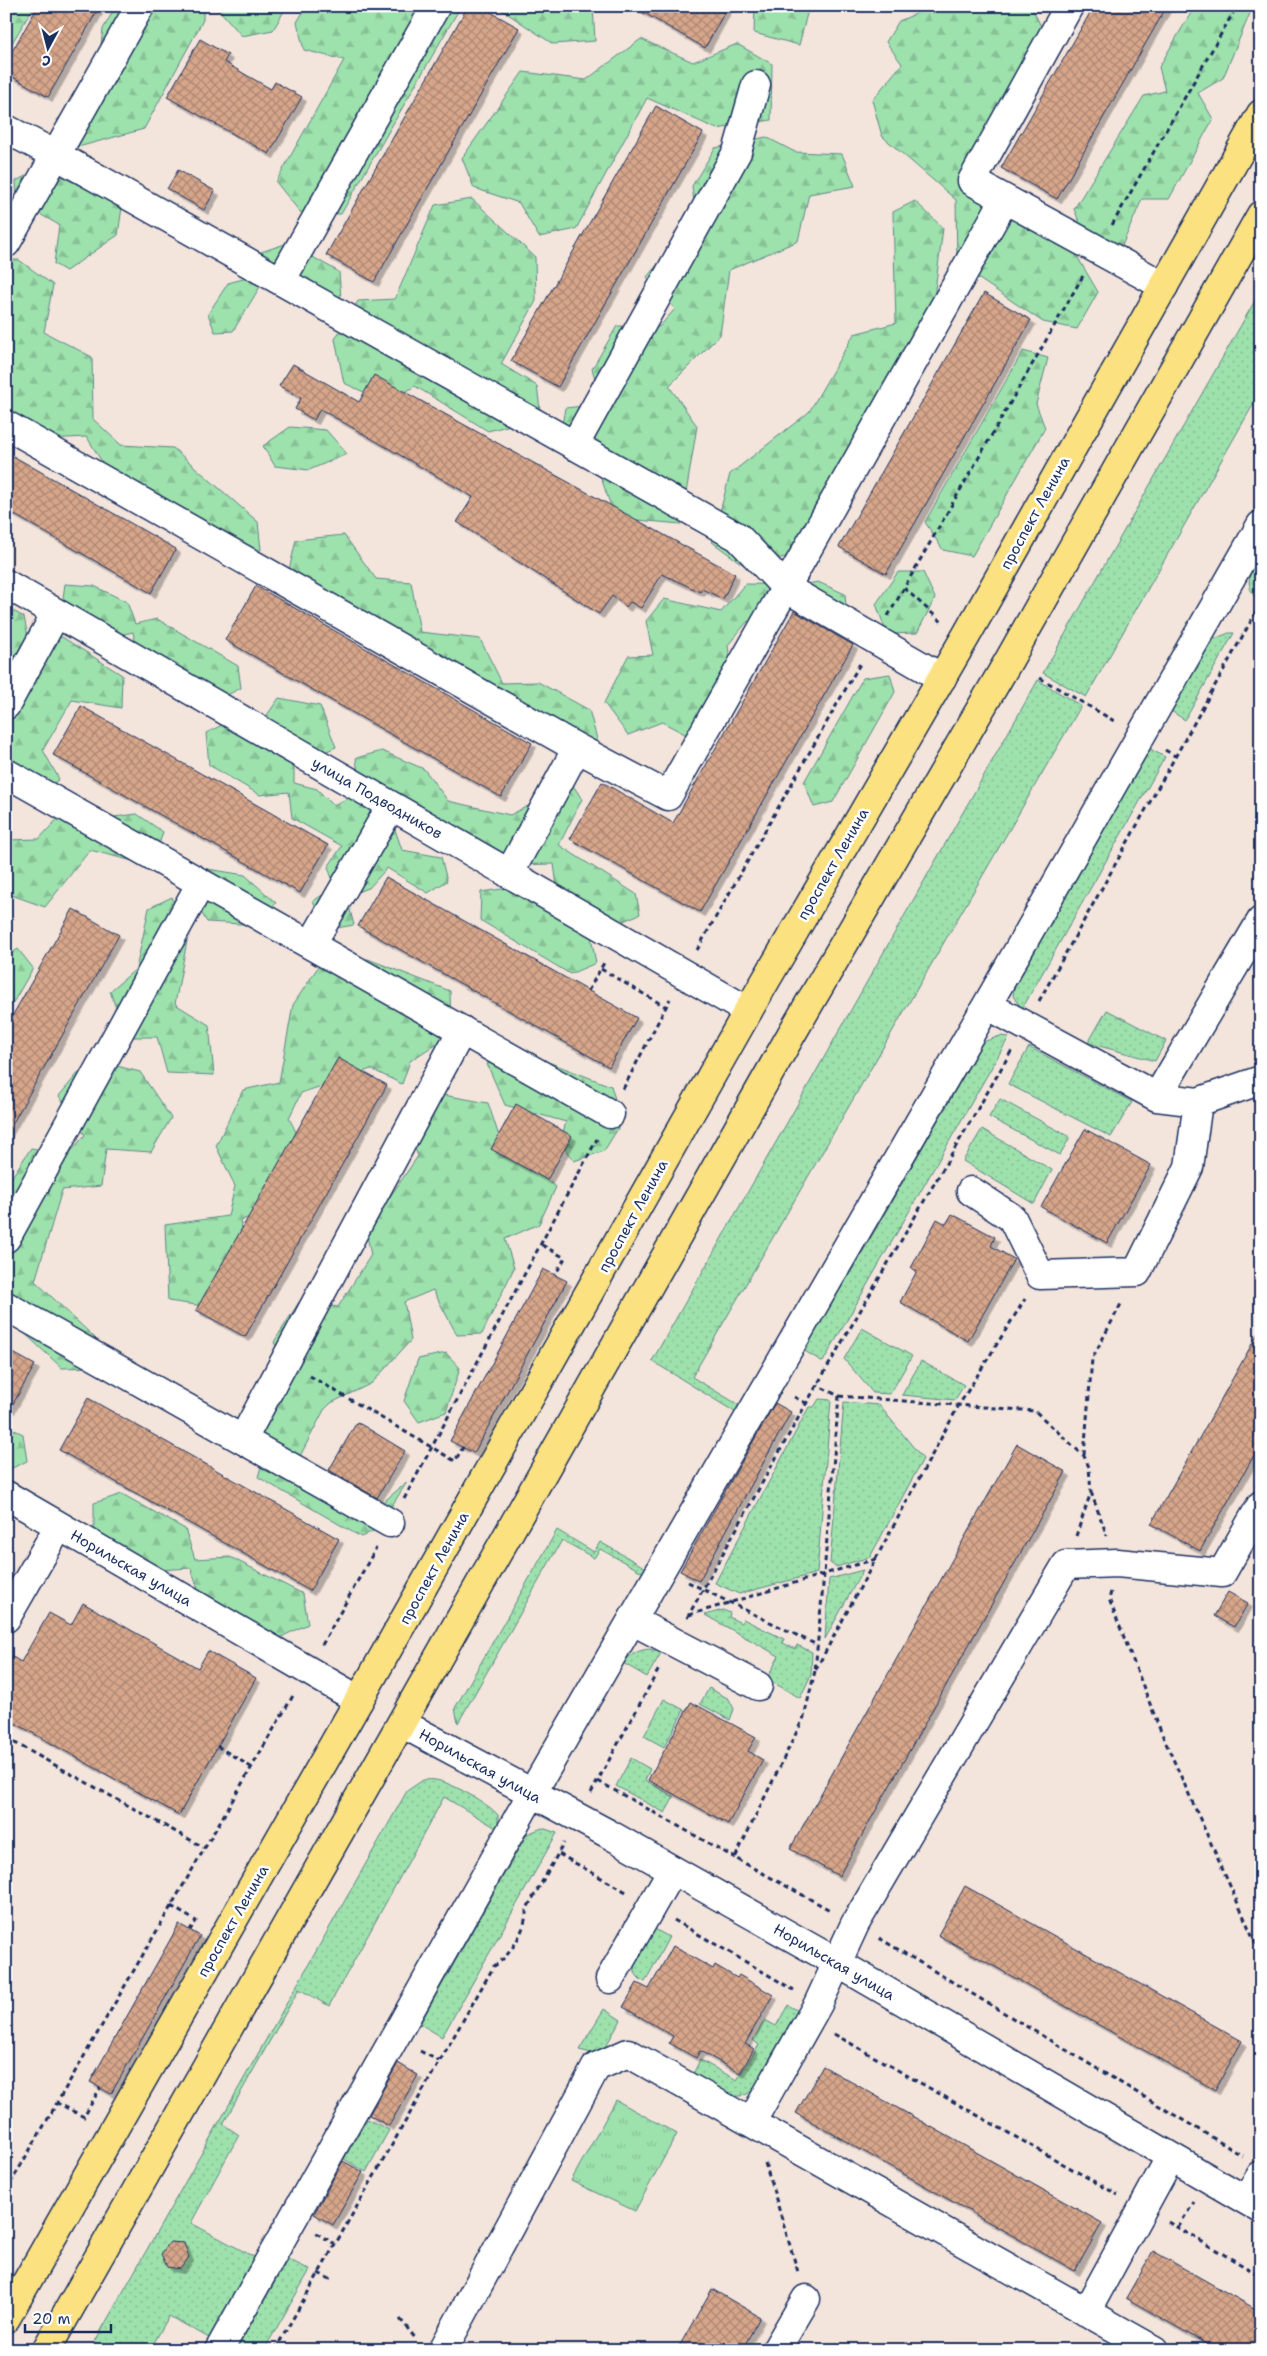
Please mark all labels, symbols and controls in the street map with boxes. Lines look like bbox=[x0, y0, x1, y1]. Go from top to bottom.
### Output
north arrow bbox=[22, 22, 72, 72]
text: С bbox=[41, 51, 52, 70]
street label: проспект Ленина bbox=[996, 452, 1075, 573]
street label: улица Подводников bbox=[308, 753, 446, 844]
street label: проспект Ленина bbox=[793, 804, 874, 924]
street label: проспект Ленина bbox=[594, 1155, 673, 1276]
street label: проспект Ленина bbox=[395, 1507, 474, 1628]
street label: Норильская улица bbox=[67, 1525, 196, 1611]
street label: Норильская улица bbox=[415, 1724, 545, 1808]
street label: проспект Ленина bbox=[193, 1861, 274, 1981]
street label: Норильская улица bbox=[770, 1919, 899, 2005]
scale bar bbox=[25, 2301, 111, 2333]
text: 20 m bbox=[32, 2309, 71, 2329]

